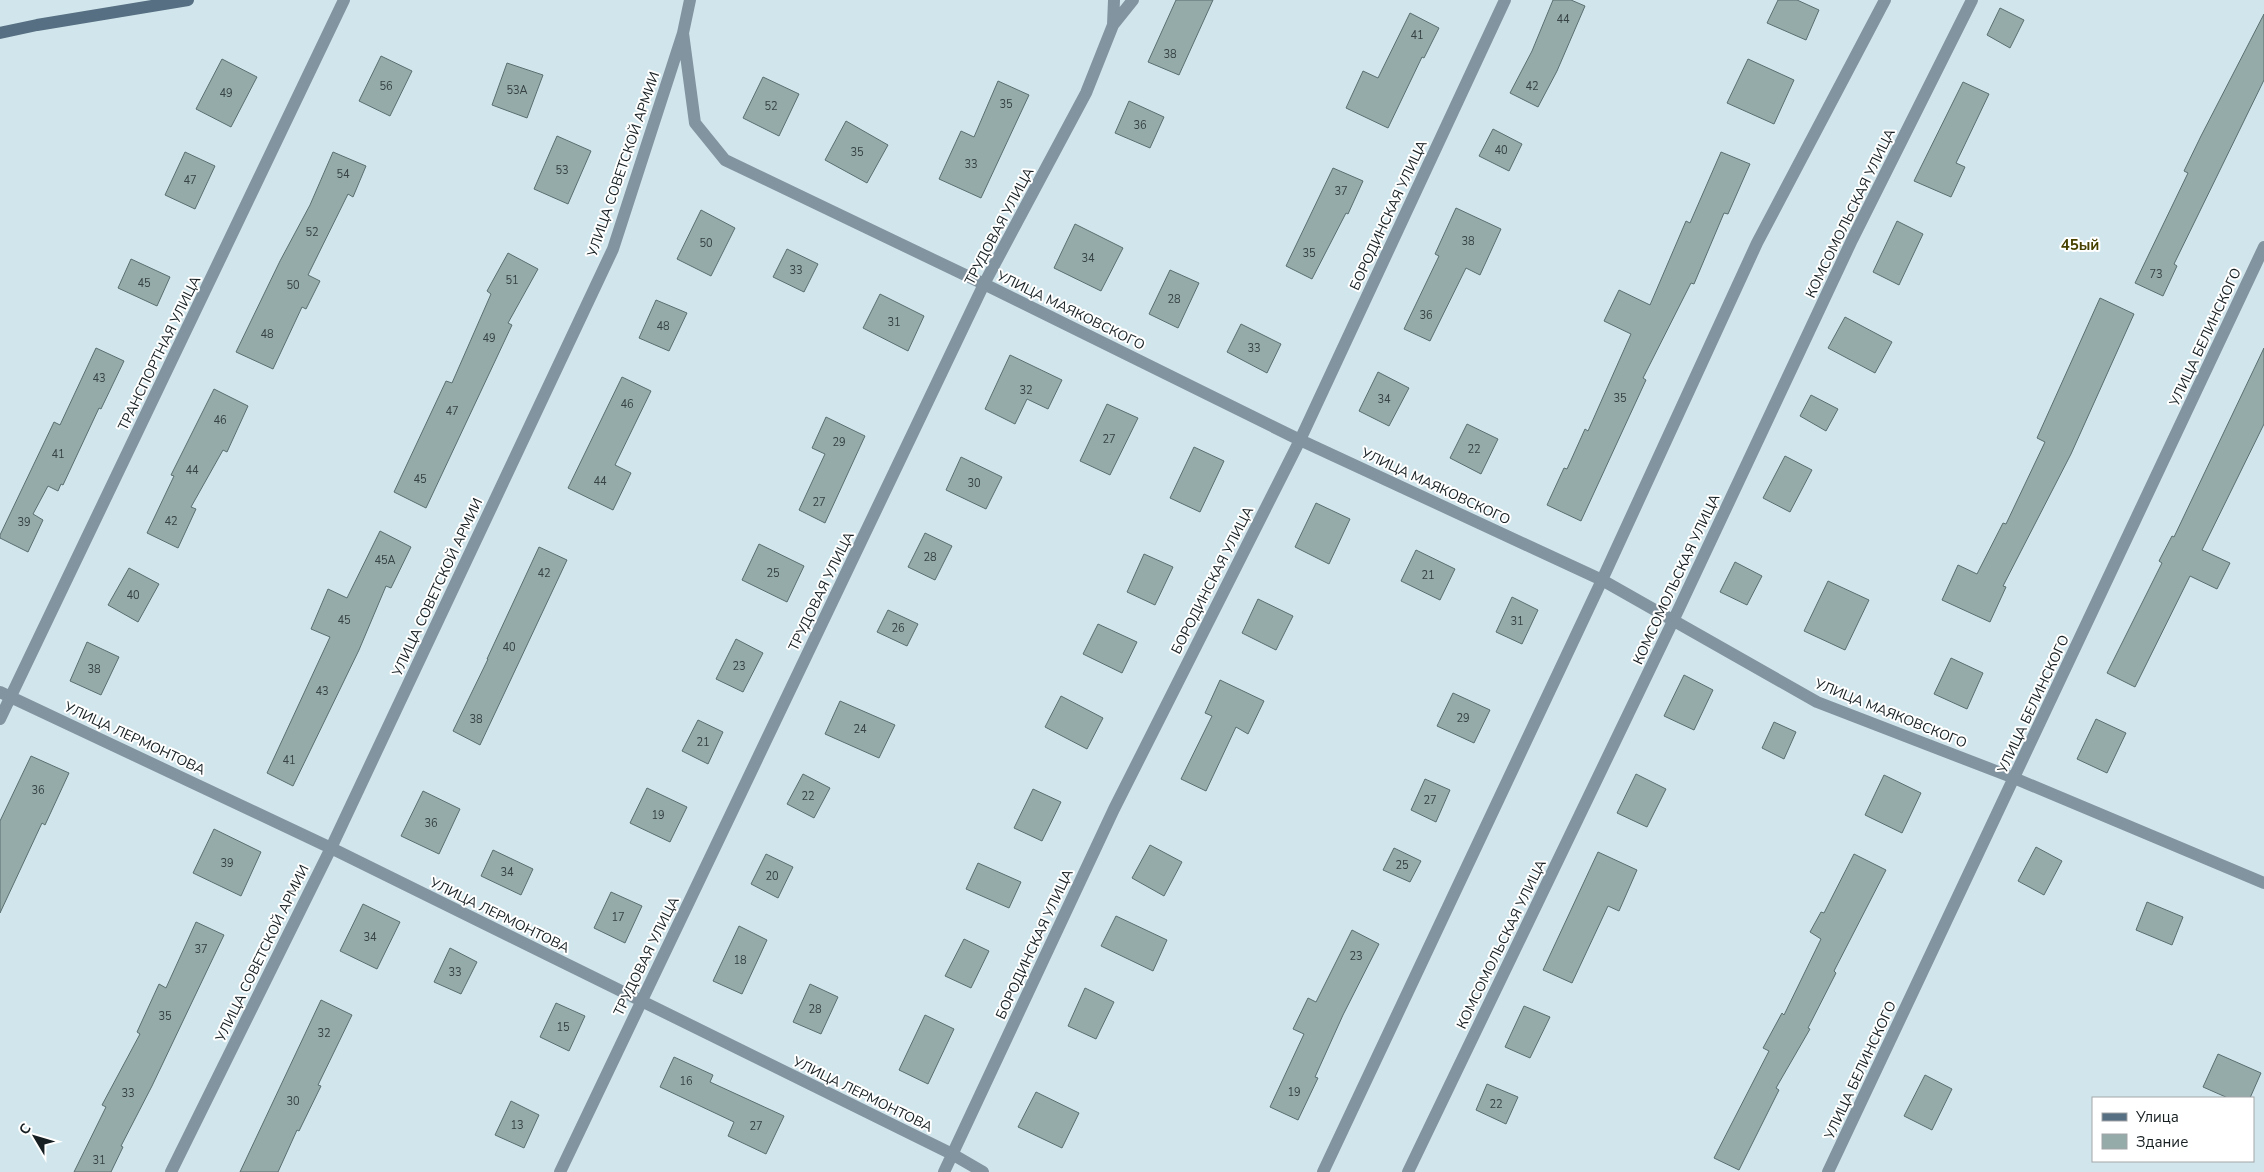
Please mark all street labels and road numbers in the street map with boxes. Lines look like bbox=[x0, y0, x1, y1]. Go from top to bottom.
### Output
street label: УЛИЦА СОВЕТСКОЙ АРМИИ bbox=[582, 69, 664, 260]
street label: КОМСОМОЛЬСКАЯ УЛИЦА bbox=[1801, 125, 1900, 301]
street label: БОРОДИНСКАЯ УЛИЦА bbox=[1345, 137, 1432, 293]
street label: ТРУДОВАЯ УЛИЦА bbox=[960, 164, 1038, 288]
street label: УЛИЦА БЕЛИНСКОГО bbox=[2165, 265, 2246, 410]
street label: УЛИЦА МАЯКОВСКОГО bbox=[993, 266, 1148, 355]
street label: ТРАНСПОРТНАЯ УЛИЦА bbox=[114, 273, 205, 434]
street label: УЛИЦА МАЯКОВСКОГО bbox=[1357, 443, 1513, 529]
street label: КОМСОМОЛЬСКАЯ УЛИЦА bbox=[1628, 491, 1724, 668]
street label: УЛИЦА СОВЕТСКОЙ АРМИИ bbox=[387, 495, 487, 680]
street label: БОРОДИНСКАЯ УЛИЦА bbox=[1167, 503, 1258, 657]
street label: ТРУДОВАЯ УЛИЦА bbox=[784, 528, 859, 654]
street label: УЛИЦА БЕЛИНСКОГО bbox=[1993, 632, 2074, 777]
street label: УЛИЦА МАЯКОВСКОГО bbox=[1811, 674, 1970, 753]
street label: УЛИЦА ЛЕРМОНТОВА bbox=[60, 697, 208, 779]
street label: КОМСОМОЛЬСКАЯ УЛИЦА bbox=[1452, 856, 1551, 1032]
street label: УЛИЦА СОВЕТСКОЙ АРМИИ bbox=[211, 862, 314, 1046]
street label: БОРОДИНСКАЯ УЛИЦА bbox=[991, 866, 1078, 1022]
street label: УЛИЦА ЛЕРМОНТОВА bbox=[426, 873, 573, 958]
street label: ТРУДОВАЯ УЛИЦА bbox=[609, 893, 684, 1019]
street label: УЛИЦА БЕЛИНСКОГО bbox=[1820, 998, 1901, 1143]
street label: УЛИЦА ЛЕРМОНТОВА bbox=[789, 1052, 936, 1137]

